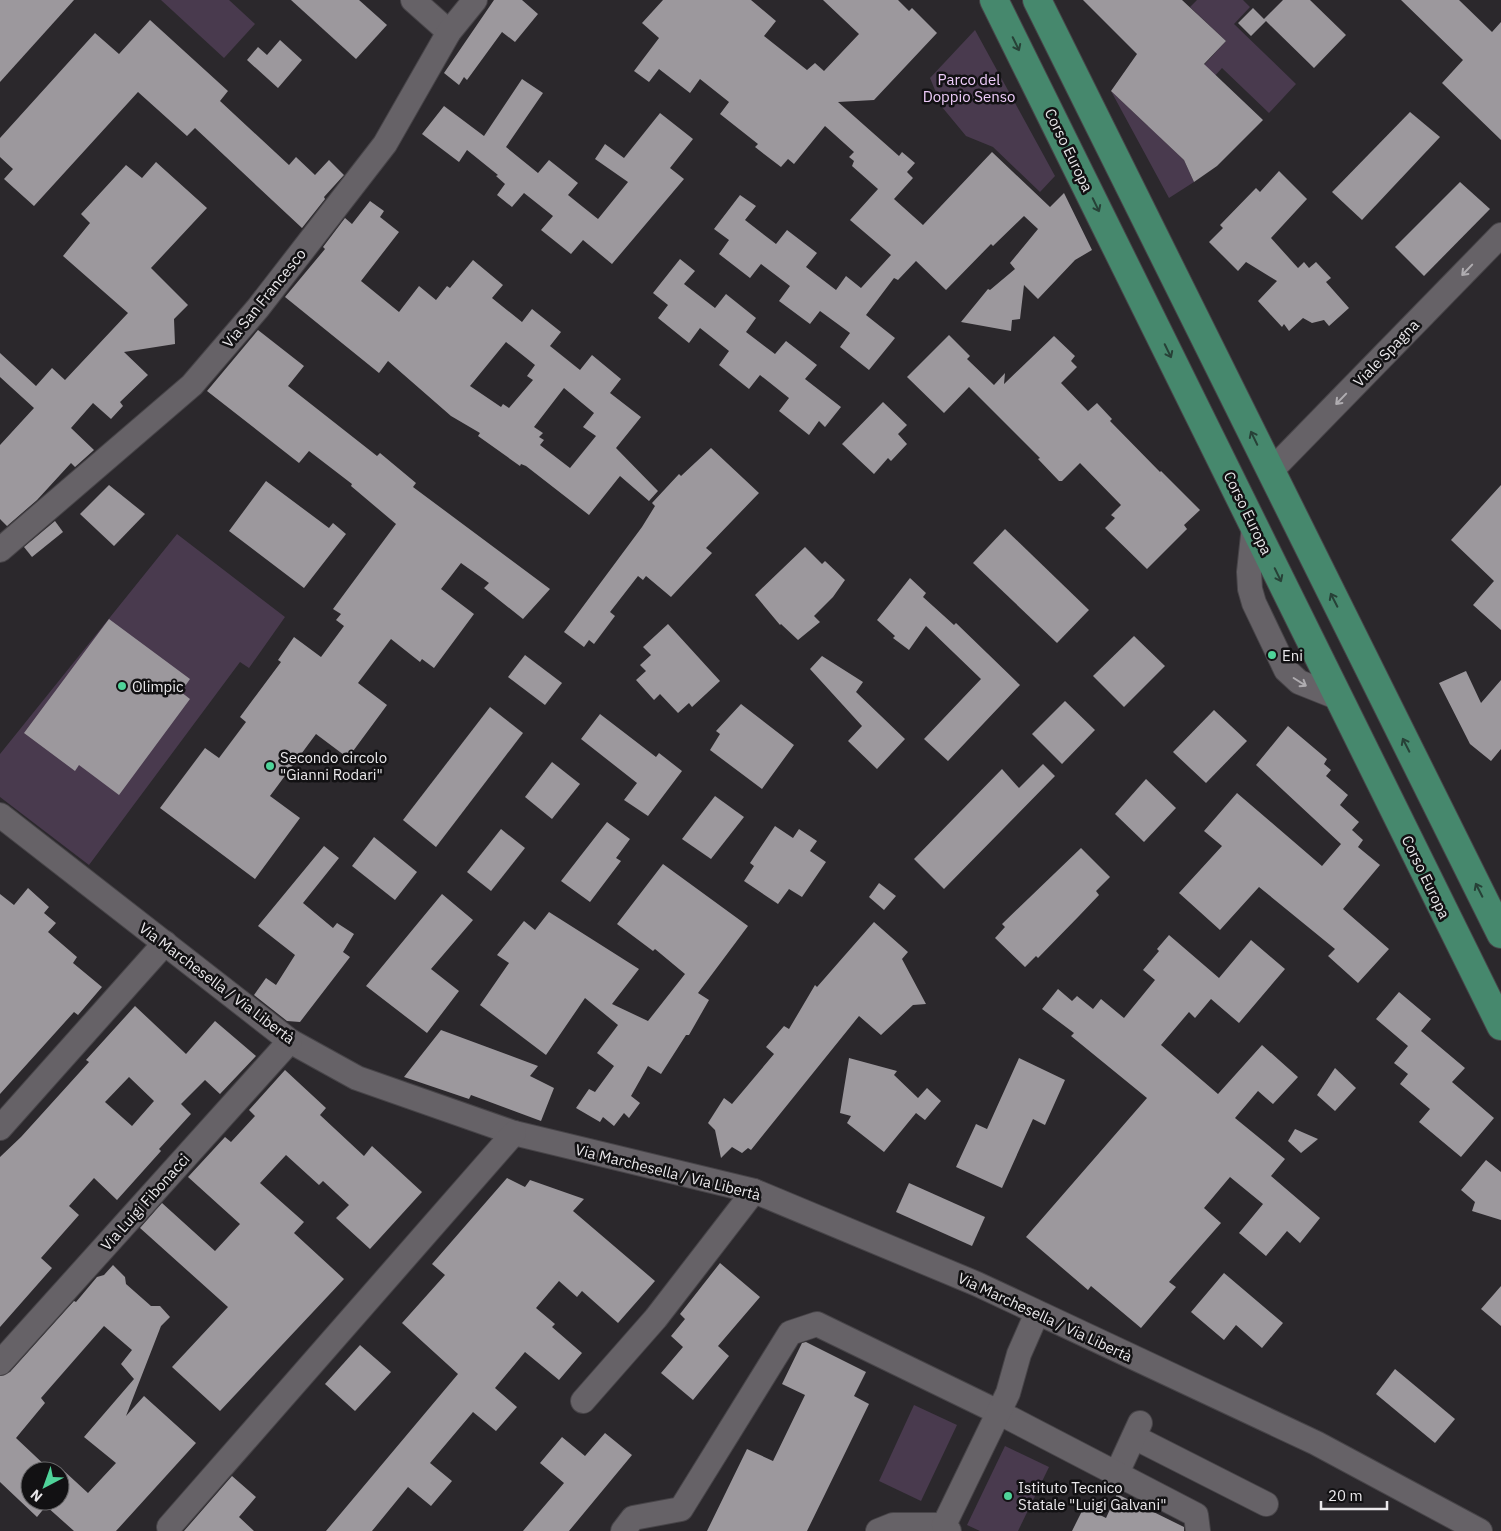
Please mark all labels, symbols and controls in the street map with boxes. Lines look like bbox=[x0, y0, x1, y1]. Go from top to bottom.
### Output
one-way arrow bbox=[1011, 36, 1021, 51]
park label: Parco del Doppio Senso bbox=[923, 70, 1015, 106]
street label: Corso Europa bbox=[1041, 105, 1097, 195]
one-way arrow bbox=[1092, 197, 1101, 212]
street label: Via San Francesco bbox=[218, 245, 310, 351]
one-way arrow bbox=[1461, 264, 1473, 276]
street label: Viale Spagna bbox=[1349, 315, 1423, 391]
one-way arrow bbox=[1164, 343, 1173, 358]
one-way arrow bbox=[1335, 393, 1347, 405]
one-way arrow bbox=[1249, 431, 1259, 446]
street label: Corso Europa bbox=[1220, 468, 1276, 558]
one-way arrow bbox=[1274, 567, 1283, 582]
one-way arrow bbox=[1329, 593, 1338, 608]
place label: Eni bbox=[1282, 646, 1303, 665]
marker: Eni bbox=[1266, 649, 1278, 661]
place label: Olimpic bbox=[132, 677, 184, 696]
one-way arrow bbox=[1293, 677, 1307, 687]
marker: Olimpic bbox=[116, 680, 128, 692]
one-way arrow bbox=[1401, 738, 1411, 753]
place label: Secondo circolo "Gianni Rodari" bbox=[280, 748, 387, 784]
marker: Secondo circolo "Gianni Rodari" bbox=[264, 760, 276, 772]
street label: Corso Europa bbox=[1398, 832, 1454, 922]
one-way arrow bbox=[1474, 883, 1484, 898]
street label: Via Marchesella / Via Libertà bbox=[135, 918, 299, 1048]
street label: Via Marchesella / Via Libertà bbox=[573, 1140, 763, 1204]
street label: Via Luigi Fibonacci bbox=[97, 1150, 193, 1254]
street label: Via Marchesella / Via Libertà bbox=[955, 1268, 1135, 1366]
north arrow bbox=[20, 1461, 70, 1511]
place label: Istituto Tecnico Statale "Luigi Galvani" bbox=[1018, 1478, 1166, 1514]
scale bar bbox=[1321, 1478, 1387, 1510]
text: N bbox=[27, 1486, 46, 1506]
text: 20 m bbox=[1328, 1486, 1363, 1505]
marker: Istituto Tecnico Statale "Luigi Galvani" bbox=[1002, 1490, 1014, 1502]

